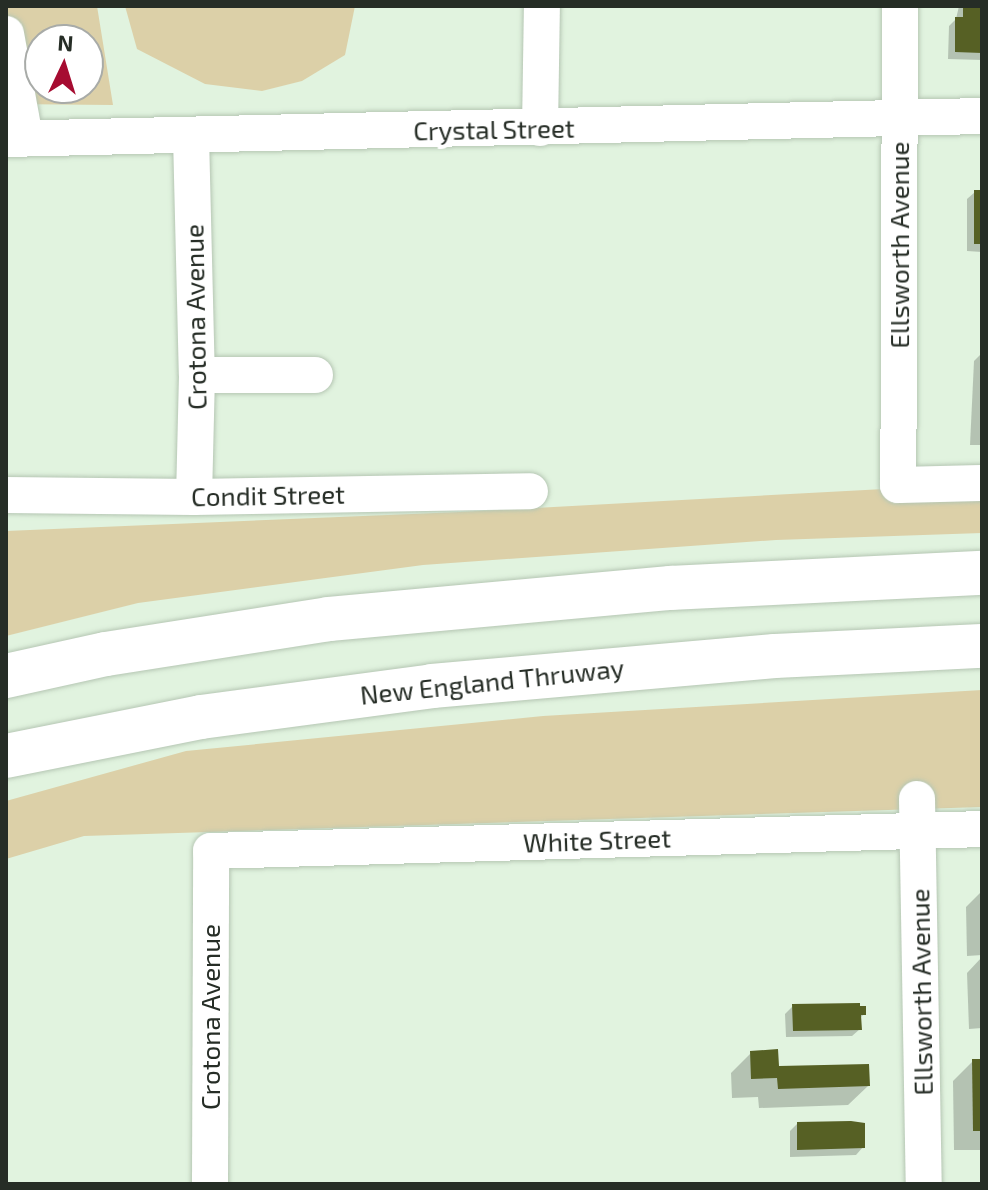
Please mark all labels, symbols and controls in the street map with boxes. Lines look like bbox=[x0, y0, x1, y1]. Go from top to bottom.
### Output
north arrow bbox=[24, 24, 104, 104]
text: N bbox=[57, 29, 74, 56]
street label: Crystal Street bbox=[413, 112, 575, 146]
street label: Ellsworth Avenue bbox=[883, 141, 915, 349]
street label: Crotona Avenue bbox=[178, 223, 212, 411]
street label: Condit Street bbox=[191, 478, 345, 512]
street label: New England Thruway bbox=[358, 652, 626, 710]
street label: White Street bbox=[522, 822, 672, 858]
street label: Ellsworth Avenue bbox=[904, 888, 938, 1096]
street label: Crotona Avenue bbox=[194, 924, 226, 1110]

